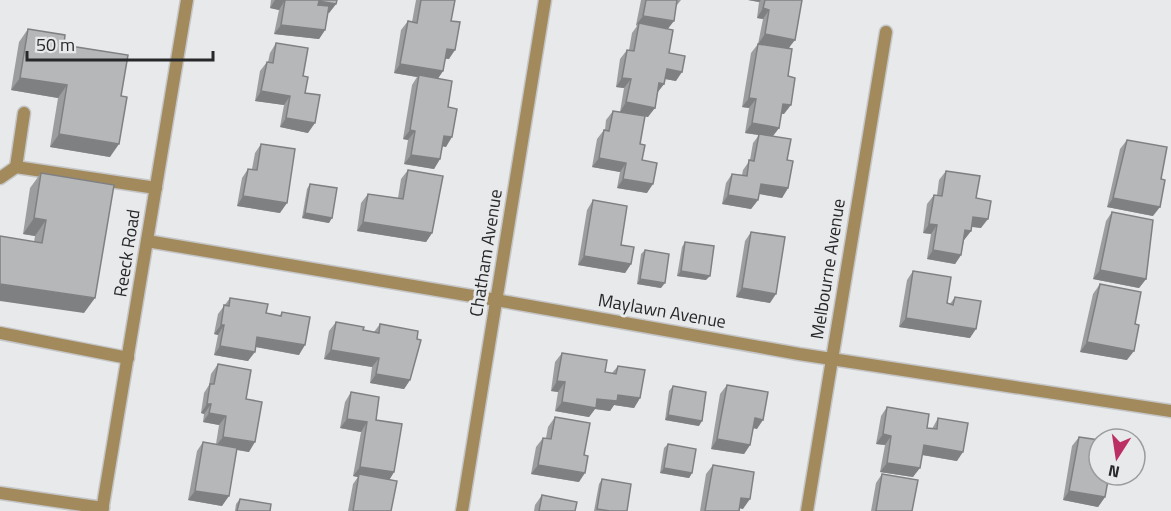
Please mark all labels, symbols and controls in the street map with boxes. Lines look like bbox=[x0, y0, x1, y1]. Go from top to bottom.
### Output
scale bar bbox=[27, 24, 213, 62]
text: 50 m bbox=[36, 31, 75, 58]
street label: Chatham Avenue bbox=[462, 187, 509, 319]
street label: Melbourne Avenue bbox=[803, 197, 852, 341]
street label: Reeck Road bbox=[106, 207, 147, 299]
street label: Maylawn Avenue bbox=[596, 286, 728, 335]
north arrow bbox=[1087, 427, 1147, 487]
text: N bbox=[1106, 459, 1122, 485]

